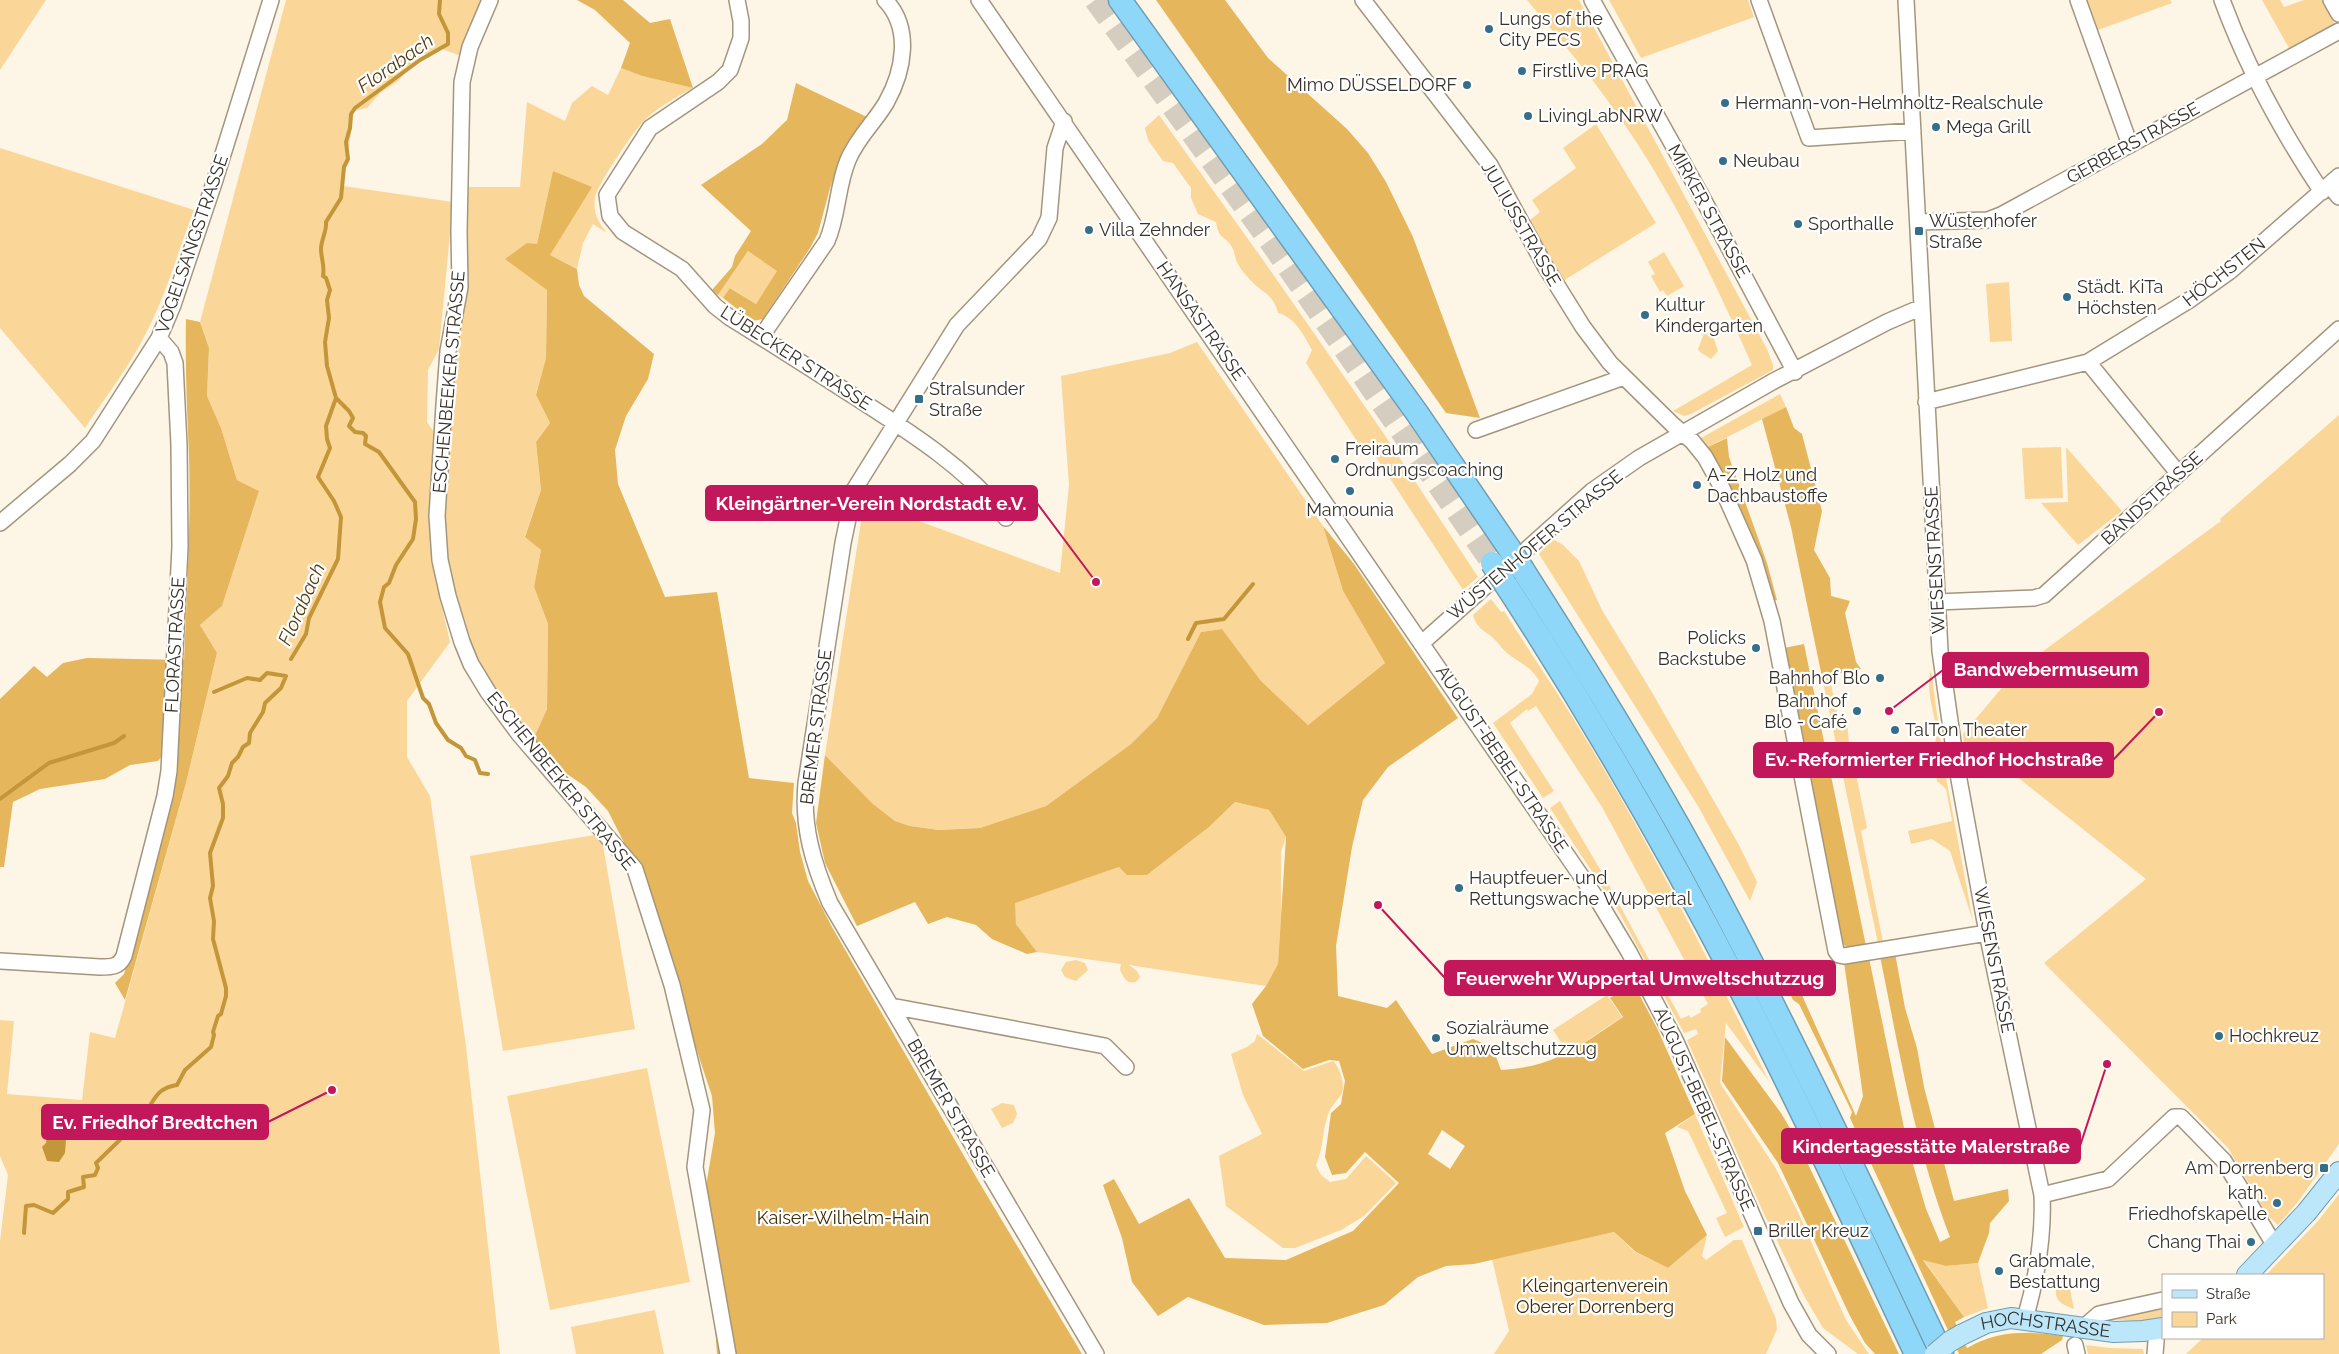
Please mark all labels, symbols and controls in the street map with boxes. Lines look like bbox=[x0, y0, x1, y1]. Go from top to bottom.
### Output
place label: Lungs of the City PECS bbox=[1499, 8, 1603, 50]
marker: Lungs of the City PECS bbox=[1483, 23, 1495, 35]
water label: Florabach bbox=[353, 29, 437, 97]
place label: Firstlive PRAG bbox=[1532, 60, 1648, 81]
marker: Firstlive PRAG bbox=[1516, 65, 1528, 77]
place label: Mimo DÜSSELDORF bbox=[1287, 74, 1457, 95]
marker: Mimo DÜSSELDORF bbox=[1461, 79, 1473, 91]
place label: Hermann-von-Helmholtz-Realschule bbox=[1735, 92, 2044, 113]
marker: Hermann-von-Helmholtz-Realschule bbox=[1719, 97, 1731, 109]
street label: GERBERSTRASSE bbox=[2063, 97, 2203, 188]
place label: LivingLabNRW bbox=[1538, 105, 1663, 126]
marker: LivingLabNRW bbox=[1522, 110, 1534, 122]
place label: Mega Grill bbox=[1946, 116, 2031, 137]
marker: Mega Grill bbox=[1930, 121, 1942, 133]
street label: MIRKER STRASSE bbox=[1664, 140, 1755, 281]
place label: Neubau bbox=[1733, 150, 1800, 171]
street label: VOGELSANGSTRASSE bbox=[151, 152, 232, 336]
marker: Neubau bbox=[1717, 155, 1729, 167]
street label: JULIUSSTRASSE bbox=[1477, 158, 1566, 290]
place label: Wüstenhofer Straße bbox=[1929, 210, 2038, 252]
place label: Sporthalle bbox=[1808, 213, 1894, 234]
marker: Sporthalle bbox=[1792, 218, 1804, 230]
place label: Villa Zehnder bbox=[1099, 219, 1211, 240]
marker: Villa Zehnder bbox=[1083, 224, 1095, 236]
marker: Wüstenhofer Straße bbox=[1913, 225, 1925, 237]
street label: HÖCHSTEN bbox=[2178, 233, 2269, 310]
street label: HANSASTRASSE bbox=[1153, 257, 1250, 384]
street label: ESCHENBEEKER STRASSE bbox=[428, 270, 469, 494]
place label: Städt. KiTa Höchsten bbox=[2077, 276, 2163, 318]
marker: Städt. KiTa Höchsten bbox=[2061, 291, 2073, 303]
place label: Kultur Kindergarten bbox=[1655, 294, 1763, 336]
street label: LÜBECKER STRASSE bbox=[717, 301, 876, 414]
marker: Kultur Kindergarten bbox=[1639, 309, 1651, 321]
place label: Stralsunder Straße bbox=[929, 378, 1025, 420]
marker: Stralsunder Straße bbox=[913, 393, 925, 405]
place label: Freiraum Ordnungscoaching bbox=[1345, 438, 1503, 480]
street label: BANDSTRASSE bbox=[2097, 447, 2207, 549]
marker: Freiraum Ordnungscoaching bbox=[1329, 453, 1341, 465]
place label: A-Z Holz und Dachbaustoffe bbox=[1707, 464, 1828, 506]
street label: WÜSTENHOFER STRASSE bbox=[1443, 465, 1627, 624]
marker: A-Z Holz und Dachbaustoffe bbox=[1691, 479, 1703, 491]
marker: Mamounia bbox=[1344, 485, 1356, 497]
street label: WIESENSTRASSE bbox=[1920, 485, 1949, 635]
callout: Kleingärtner-Verein Nordstadt e.V. bbox=[706, 486, 1037, 520]
text: Kleingärtner-Verein Nordstadt e.V. bbox=[716, 492, 1026, 514]
place label: Mamounia bbox=[1306, 499, 1394, 520]
water label: Florabach bbox=[273, 560, 329, 648]
street label: FLORASTRASSE bbox=[160, 576, 189, 714]
place label: Policks Backstube bbox=[1658, 627, 1746, 669]
marker: Policks Backstube bbox=[1750, 642, 1762, 654]
street label: BREMER STRASSE bbox=[796, 648, 835, 806]
callout: Bandwebermuseum bbox=[1943, 653, 2148, 687]
text: Bandwebermuseum bbox=[1954, 658, 2138, 680]
street label: AUGUST-BEBEL-STRASSE bbox=[1432, 661, 1573, 856]
place label: Bahnhof Blo bbox=[1768, 667, 1870, 688]
marker: Bahnhof Blo bbox=[1874, 672, 1886, 684]
street label: ESCHENBEEKER STRASSE bbox=[483, 687, 640, 874]
place label: Bahnhof Blo - Café bbox=[1764, 690, 1848, 732]
marker: Bahnhof Blo - Café bbox=[1851, 705, 1863, 717]
place label: TalTon Theater bbox=[1905, 719, 2028, 740]
marker: TalTon Theater bbox=[1889, 724, 1901, 736]
callout: Ev.-Reformierter Friedhof Hochstraße bbox=[1754, 743, 2113, 777]
text: Ev.-Reformierter Friedhof Hochstraße bbox=[1765, 748, 2103, 770]
place label: Hauptfeuer- und Rettungswache Wuppertal bbox=[1469, 867, 1692, 909]
marker: Hauptfeuer- und Rettungswache Wuppertal bbox=[1453, 882, 1465, 894]
street label: WIESENSTRASSE bbox=[1970, 885, 2019, 1035]
callout: Feuerwehr Wuppertal Umweltschutzzug bbox=[1445, 961, 1835, 995]
text: Feuerwehr Wuppertal Umweltschutzzug bbox=[1456, 967, 1824, 989]
street label: AUGUST-BEBEL-STRASSE bbox=[1650, 1004, 1759, 1214]
place label: Sozialräume Umweltschutzzug bbox=[1446, 1017, 1597, 1059]
place label: Hochkreuz bbox=[2229, 1025, 2319, 1046]
marker: Hochkreuz bbox=[2213, 1030, 2225, 1042]
marker: Sozialräume Umweltschutzzug bbox=[1430, 1032, 1442, 1044]
street label: BREMER STRASSE bbox=[903, 1035, 1000, 1181]
callout: Ev. Friedhof Bredtchen bbox=[42, 1105, 268, 1139]
text: Ev. Friedhof Bredtchen bbox=[52, 1111, 258, 1133]
callout: Kindertagesstätte Malerstraße bbox=[1782, 1129, 2080, 1163]
text: Kindertagesstätte Malerstraße bbox=[1792, 1135, 2070, 1157]
place label: Am Dorrenberg bbox=[2185, 1157, 2314, 1178]
marker: Am Dorrenberg bbox=[2318, 1162, 2330, 1174]
place label: kath. Friedhofskapelle bbox=[2128, 1182, 2267, 1224]
marker: kath. Friedhofskapelle bbox=[2271, 1197, 2283, 1209]
park label: Kaiser-Wilhelm-Hain bbox=[757, 1207, 929, 1228]
place label: Briller Kreuz bbox=[1768, 1220, 1869, 1241]
marker: Briller Kreuz bbox=[1752, 1225, 1764, 1237]
place label: Chang Thai bbox=[2147, 1231, 2241, 1252]
marker: Chang Thai bbox=[2245, 1236, 2257, 1248]
place label: Grabmale, Bestattung bbox=[2009, 1250, 2100, 1292]
marker: Grabmale, Bestattung bbox=[1993, 1265, 2005, 1277]
legend bbox=[2162, 1274, 2324, 1339]
park label: Kleingartenverein Oberer Dorrenberg bbox=[1516, 1275, 1674, 1317]
text: Straße bbox=[2206, 1285, 2251, 1303]
street label: HOCHSTRASSE bbox=[1979, 1307, 2112, 1341]
text: Park bbox=[2206, 1310, 2237, 1328]

